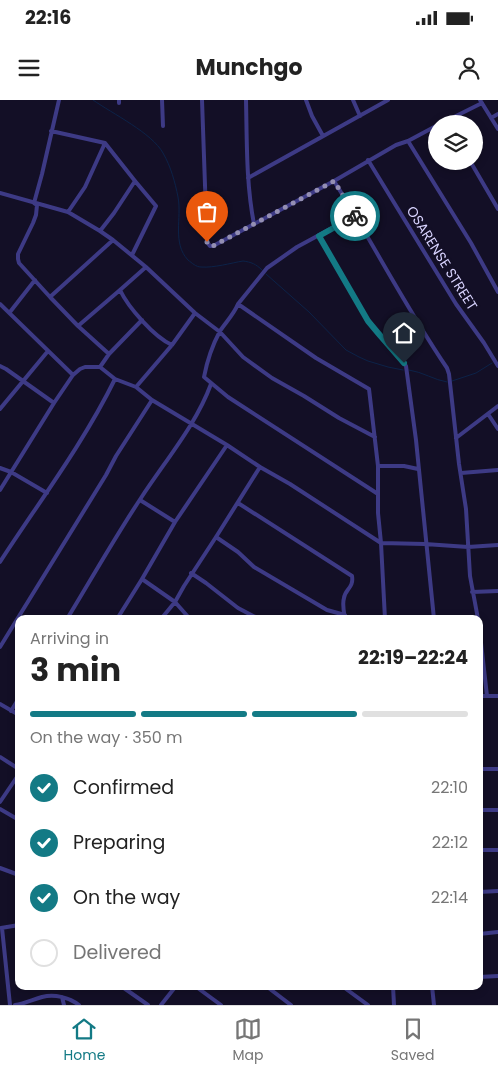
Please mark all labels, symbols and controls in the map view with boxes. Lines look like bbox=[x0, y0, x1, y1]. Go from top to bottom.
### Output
text: 22:16 bbox=[25, 4, 71, 31]
text: Munchgo bbox=[196, 52, 302, 83]
icon: menu bbox=[15, 54, 43, 82]
icon: person bbox=[455, 54, 483, 82]
map controls bbox=[428, 115, 483, 170]
button: layers bbox=[428, 115, 483, 170]
pin bbox=[186, 191, 228, 242]
courier bbox=[330, 191, 380, 241]
icon: bag bbox=[193, 198, 221, 226]
icon: bike bbox=[341, 202, 369, 230]
street label: OSARENSE STREET bbox=[402, 202, 482, 314]
pin bbox=[383, 312, 425, 363]
icon: home bbox=[390, 319, 418, 347]
text: Arriving in bbox=[30, 627, 109, 650]
text: 22:19–22:24 bbox=[358, 644, 468, 671]
text: 3 min bbox=[30, 647, 121, 692]
text: On the way · 350 m bbox=[30, 726, 183, 749]
icon: check bbox=[30, 774, 58, 802]
text: Confirmed bbox=[73, 774, 174, 801]
text: 22:10 bbox=[431, 776, 468, 799]
icon: check bbox=[30, 829, 58, 857]
text: Preparing bbox=[73, 829, 165, 856]
text: 22:12 bbox=[432, 831, 468, 854]
icon: check bbox=[30, 884, 58, 912]
text: On the way bbox=[73, 884, 180, 911]
text: 22:14 bbox=[431, 886, 468, 909]
text: Delivered bbox=[73, 939, 162, 966]
tab: Home bbox=[64, 1015, 105, 1066]
tab: Map bbox=[233, 1015, 264, 1066]
tab: Saved bbox=[391, 1015, 434, 1066]

